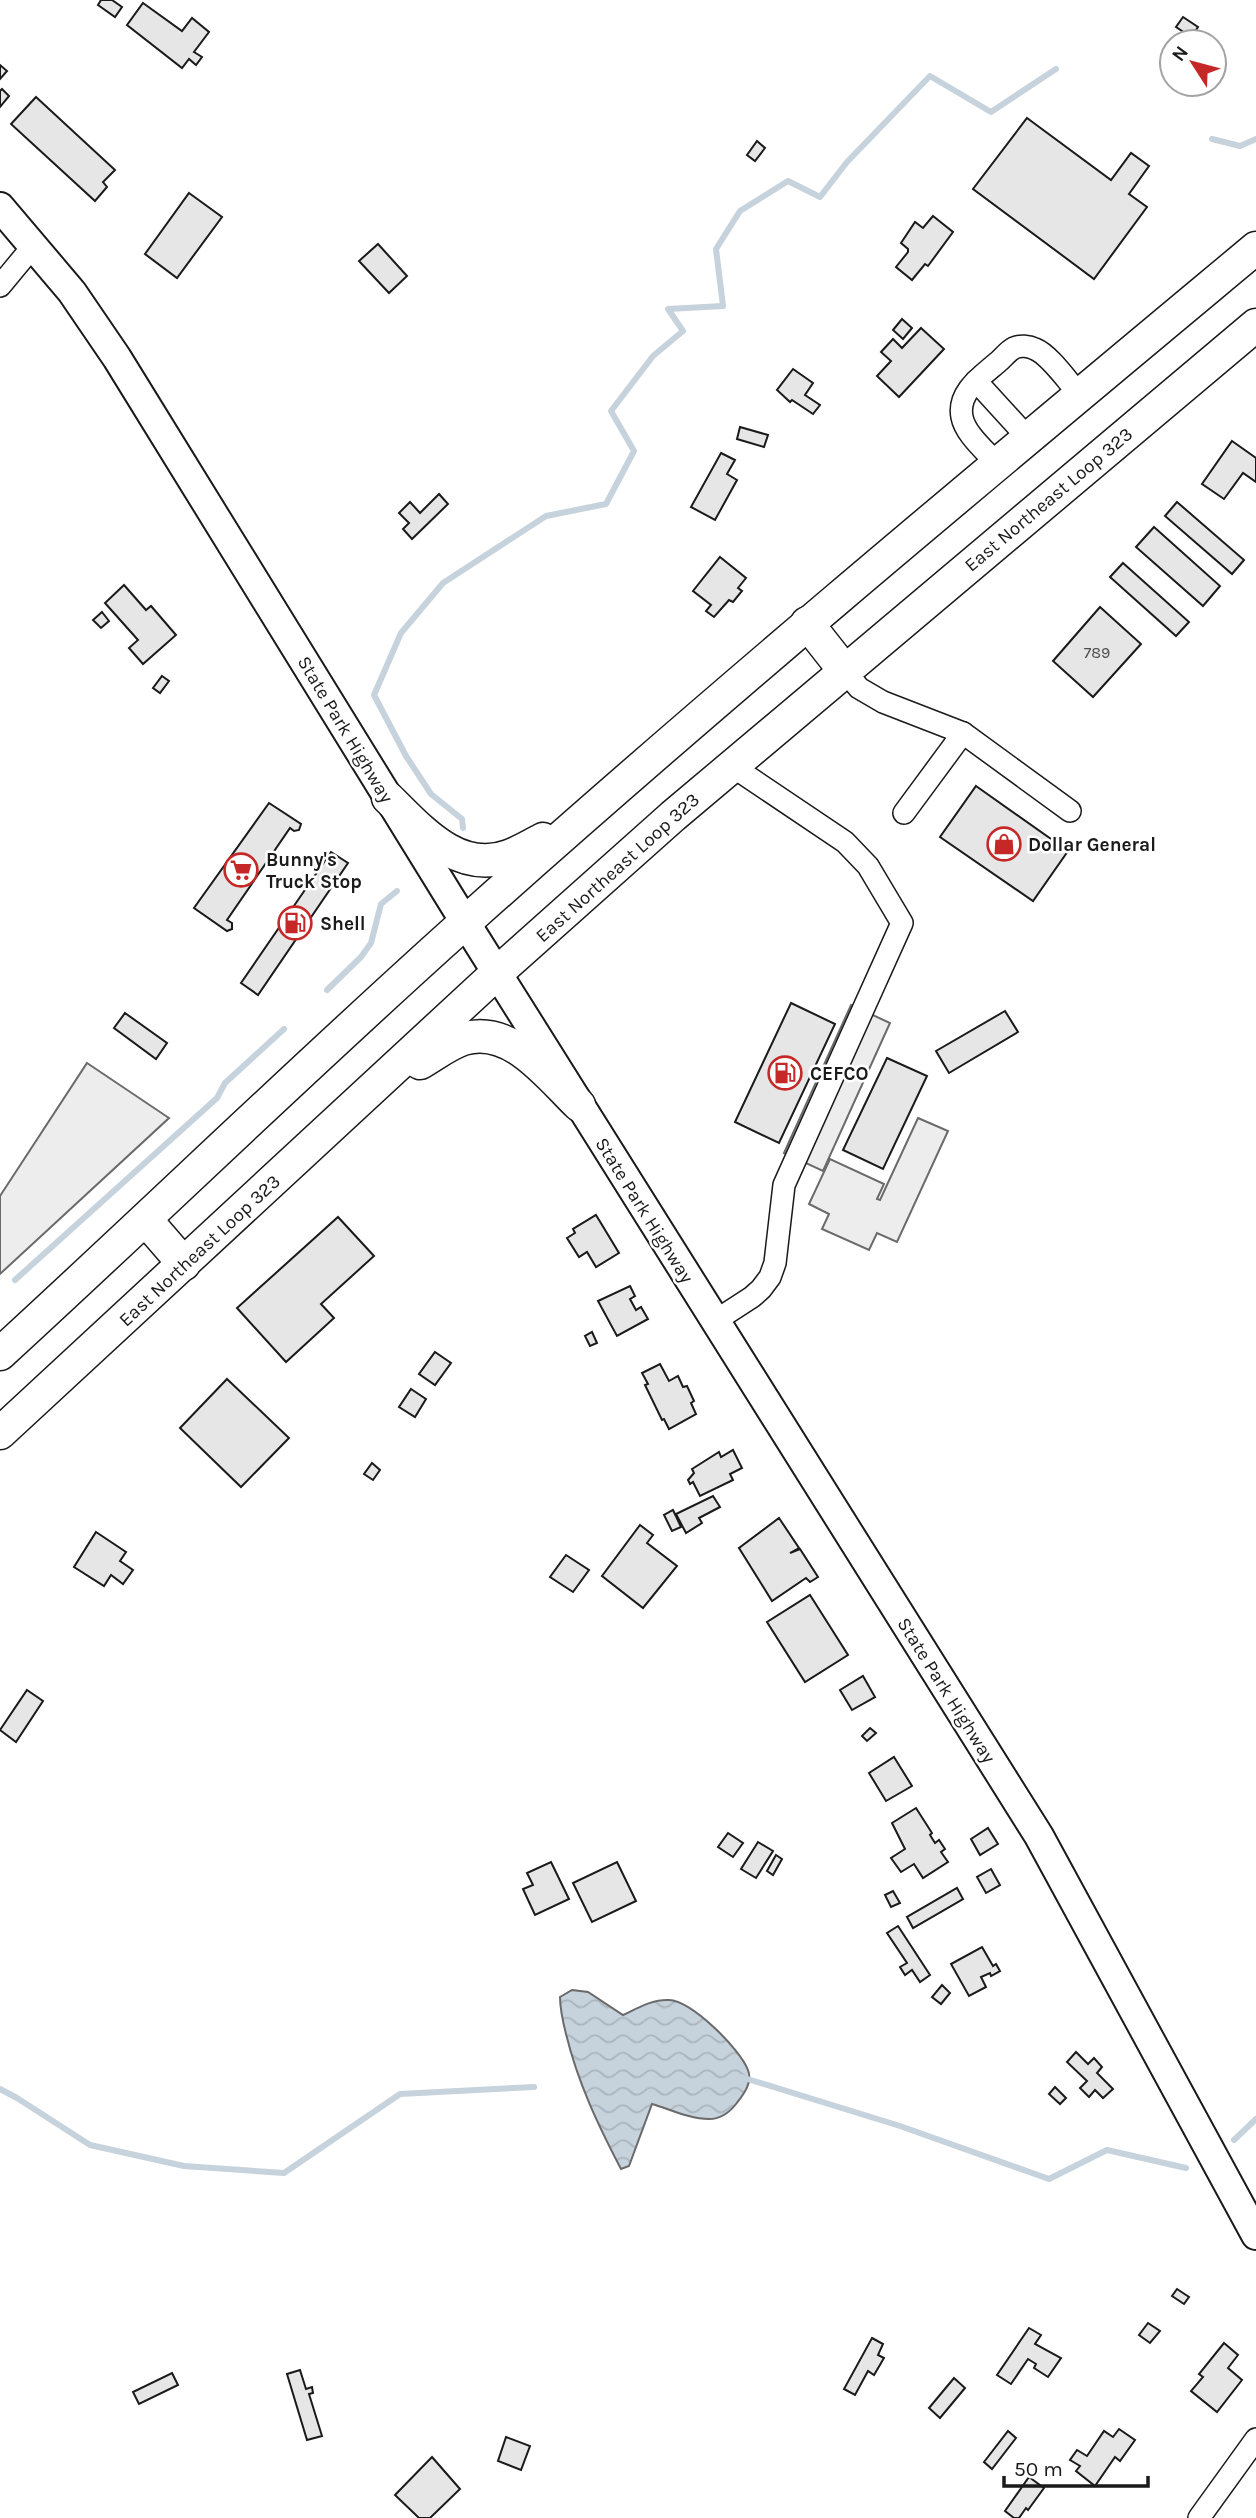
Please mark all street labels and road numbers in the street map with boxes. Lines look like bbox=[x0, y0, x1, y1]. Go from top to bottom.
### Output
street label: East Northeast Loop 323 bbox=[960, 423, 1137, 576]
street label: State Park Highway bbox=[293, 652, 398, 807]
street label: East Northeast Loop 323 bbox=[531, 789, 704, 947]
street label: State Park Highway bbox=[591, 1134, 698, 1287]
street label: East Northeast Loop 323 bbox=[115, 1170, 285, 1331]
street label: State Park Highway bbox=[893, 1614, 1000, 1767]

